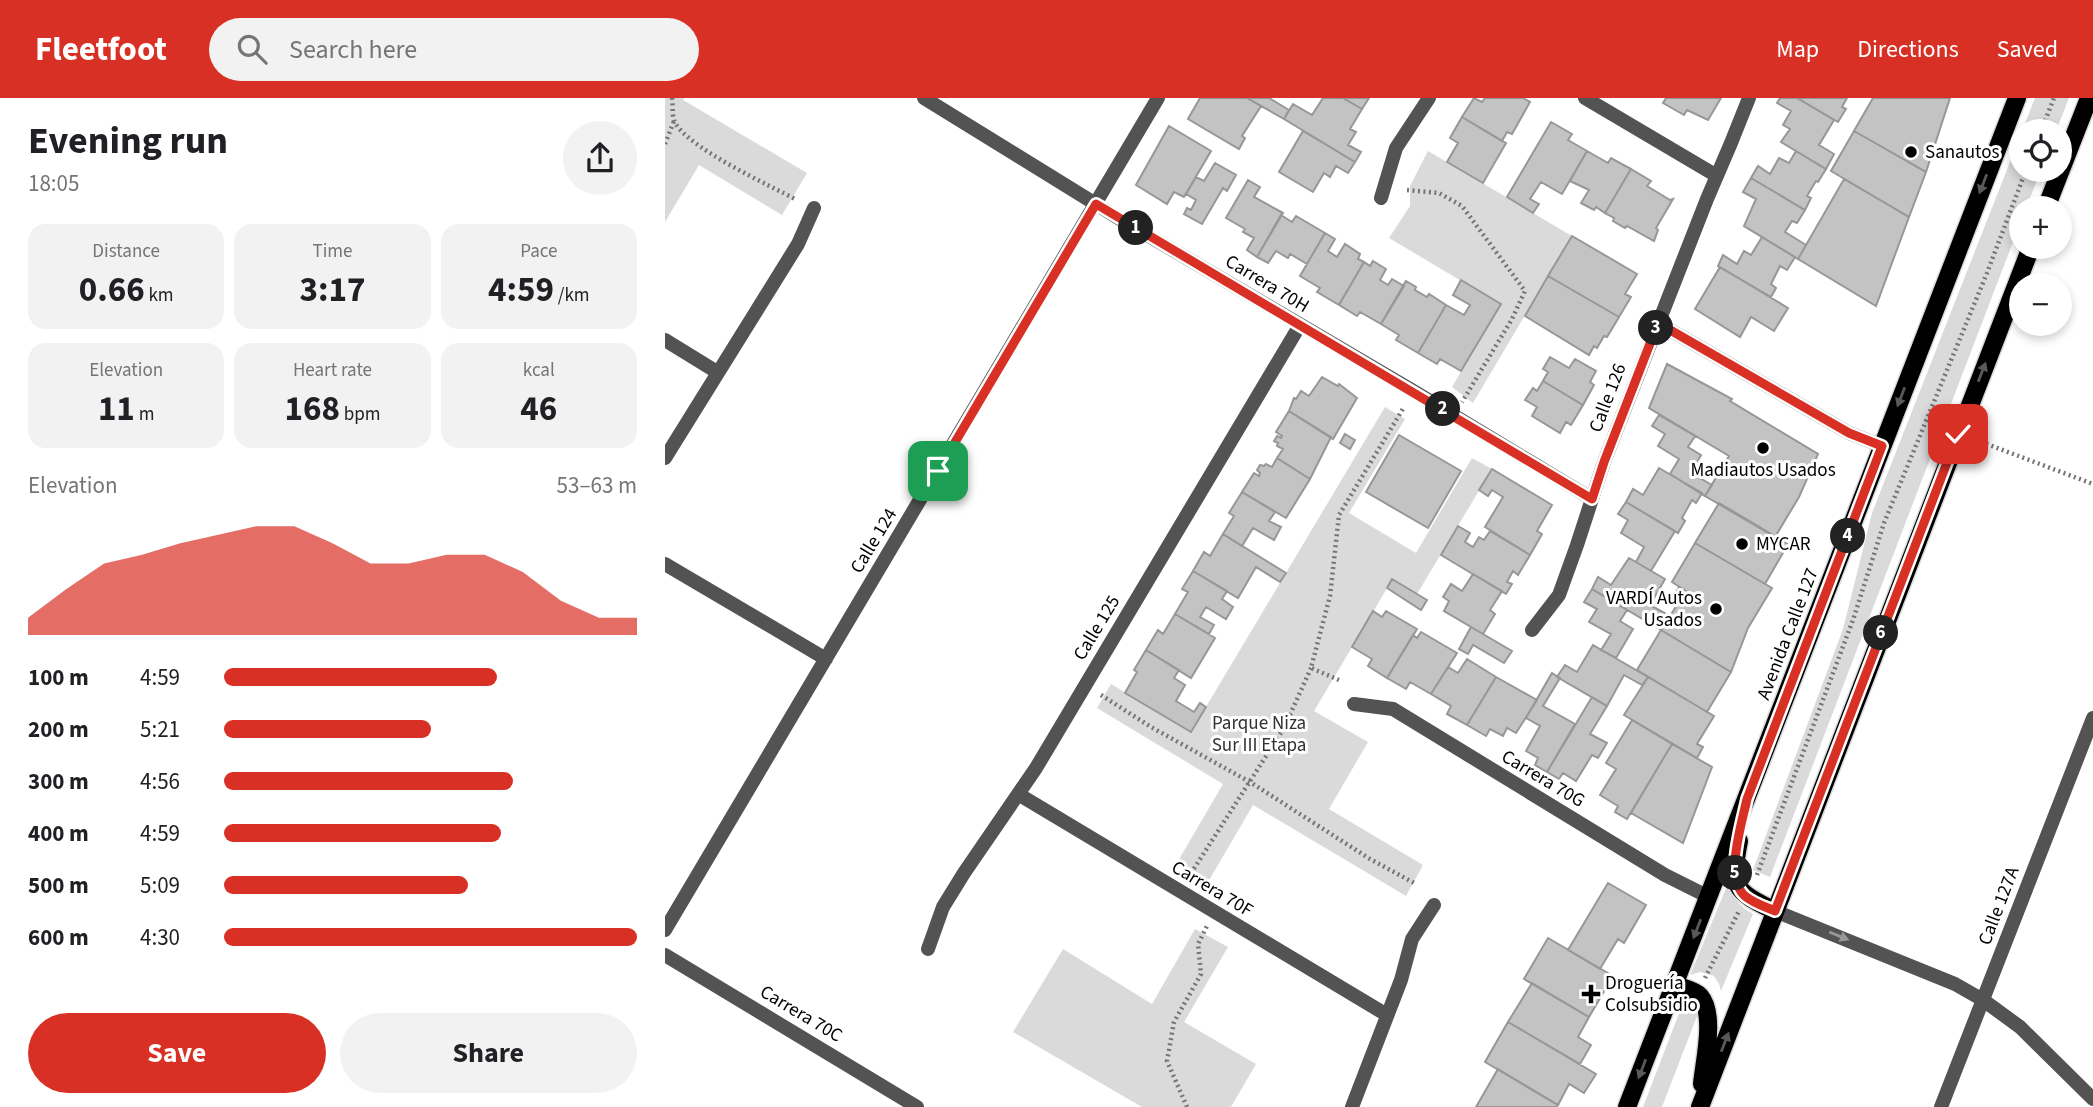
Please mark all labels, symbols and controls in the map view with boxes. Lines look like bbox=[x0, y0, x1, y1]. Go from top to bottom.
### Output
search box bbox=[209, 18, 699, 81]
text: Fleetfoot bbox=[35, 26, 167, 73]
icon: search bbox=[233, 30, 271, 68]
text: Search here bbox=[289, 31, 417, 68]
text: Map bbox=[1776, 32, 1819, 67]
text: Directions bbox=[1857, 32, 1959, 67]
text: Saved bbox=[1997, 32, 2058, 67]
text: Evening run bbox=[28, 114, 228, 168]
map controls bbox=[2009, 119, 2072, 336]
button: locate bbox=[2009, 119, 2072, 182]
button: share bbox=[563, 121, 637, 195]
place label: Sanautos bbox=[1925, 139, 1999, 166]
marker: Sanautos bbox=[1903, 144, 1919, 160]
text: 18:05 bbox=[28, 167, 79, 200]
one-way arrow bbox=[1978, 174, 1989, 195]
button: + bbox=[2009, 196, 2072, 259]
pin: 1 bbox=[1119, 211, 1154, 246]
text: 1 bbox=[1130, 214, 1141, 241]
text: Distance bbox=[92, 238, 160, 265]
text: Time bbox=[312, 238, 353, 265]
text: Pace bbox=[520, 238, 557, 265]
street label: Carrera 70H bbox=[1220, 248, 1314, 320]
text: 0.66 bbox=[79, 265, 145, 315]
text: 3:17 bbox=[300, 265, 365, 315]
text: 4:59 bbox=[488, 265, 554, 315]
button: − bbox=[2009, 273, 2072, 336]
text: km bbox=[145, 282, 174, 309]
text: /km bbox=[554, 282, 590, 309]
pin: 3 bbox=[1639, 310, 1674, 345]
text: 3 bbox=[1650, 314, 1661, 341]
text: Elevation bbox=[89, 357, 163, 384]
text: Heart rate bbox=[293, 357, 372, 384]
text: kcal bbox=[523, 357, 555, 384]
street label: Calle 126 bbox=[1583, 360, 1633, 436]
one-way arrow bbox=[1977, 361, 1988, 382]
text: 11 bbox=[98, 384, 135, 434]
text: 168 bbox=[284, 384, 340, 434]
text: 46 bbox=[520, 384, 557, 434]
one-way arrow bbox=[1896, 386, 1907, 407]
pin: 2 bbox=[1425, 392, 1461, 426]
text: 2 bbox=[1437, 395, 1448, 422]
text: m bbox=[135, 401, 154, 428]
text: bpm bbox=[340, 401, 381, 428]
pin bbox=[1928, 404, 1988, 464]
icon: check bbox=[1939, 415, 1977, 453]
marker: Madiautos Usados bbox=[1755, 440, 1771, 456]
pin bbox=[908, 441, 968, 501]
icon: arrive bbox=[919, 452, 957, 490]
place label: Madiautos Usados bbox=[1690, 457, 1836, 484]
text: Elevation bbox=[28, 469, 118, 502]
text: 53–63 m bbox=[557, 469, 637, 502]
street label: Calle 124 bbox=[844, 503, 904, 579]
pin: 4 bbox=[1831, 518, 1865, 554]
text: 4 bbox=[1842, 522, 1853, 549]
place label: MYCAR bbox=[1756, 531, 1811, 558]
marker: MYCAR bbox=[1734, 536, 1750, 552]
street label: Avenida Calle 127 bbox=[1750, 564, 1826, 704]
place label: VARDÍ Autos Usados bbox=[1606, 585, 1702, 634]
street label: Calle 125 bbox=[1067, 590, 1127, 666]
marker: VARDÍ Autos Usados bbox=[1708, 601, 1724, 617]
pin: 6 bbox=[1863, 616, 1899, 650]
text: 6 bbox=[1875, 619, 1886, 646]
text: 100 m bbox=[28, 661, 89, 694]
text: 4:59 bbox=[140, 661, 180, 694]
park label: Parque Niza Sur III Etapa bbox=[1212, 710, 1306, 759]
text: 200 m bbox=[28, 713, 89, 746]
text: 5:21 bbox=[140, 713, 180, 746]
street label: Carrera 70G bbox=[1496, 743, 1590, 815]
text: 300 m bbox=[28, 765, 89, 798]
text: 4:56 bbox=[140, 765, 180, 798]
text: 400 m bbox=[28, 817, 89, 850]
text: 4:59 bbox=[140, 817, 180, 850]
street label: Carrera 70F bbox=[1166, 854, 1258, 924]
pin: 5 bbox=[1717, 856, 1753, 890]
text: 5 bbox=[1729, 859, 1740, 886]
street label: Calle 127A bbox=[1972, 862, 2027, 949]
text: 500 m bbox=[28, 869, 89, 902]
text: 5:09 bbox=[140, 869, 180, 902]
one-way arrow bbox=[1691, 919, 1702, 940]
text: 600 m bbox=[28, 921, 89, 954]
text: 4:30 bbox=[140, 921, 180, 954]
one-way arrow bbox=[1828, 931, 1849, 942]
place label: Droguería Colsubsidio bbox=[1605, 970, 1698, 1019]
street label: Carrera 70C bbox=[755, 979, 848, 1049]
marker: Droguería Colsubsidio bbox=[1583, 986, 1599, 1002]
button: Save bbox=[28, 1013, 326, 1093]
button: Share bbox=[340, 1013, 637, 1093]
one-way arrow bbox=[1720, 1031, 1731, 1052]
one-way arrow bbox=[1636, 1058, 1647, 1079]

